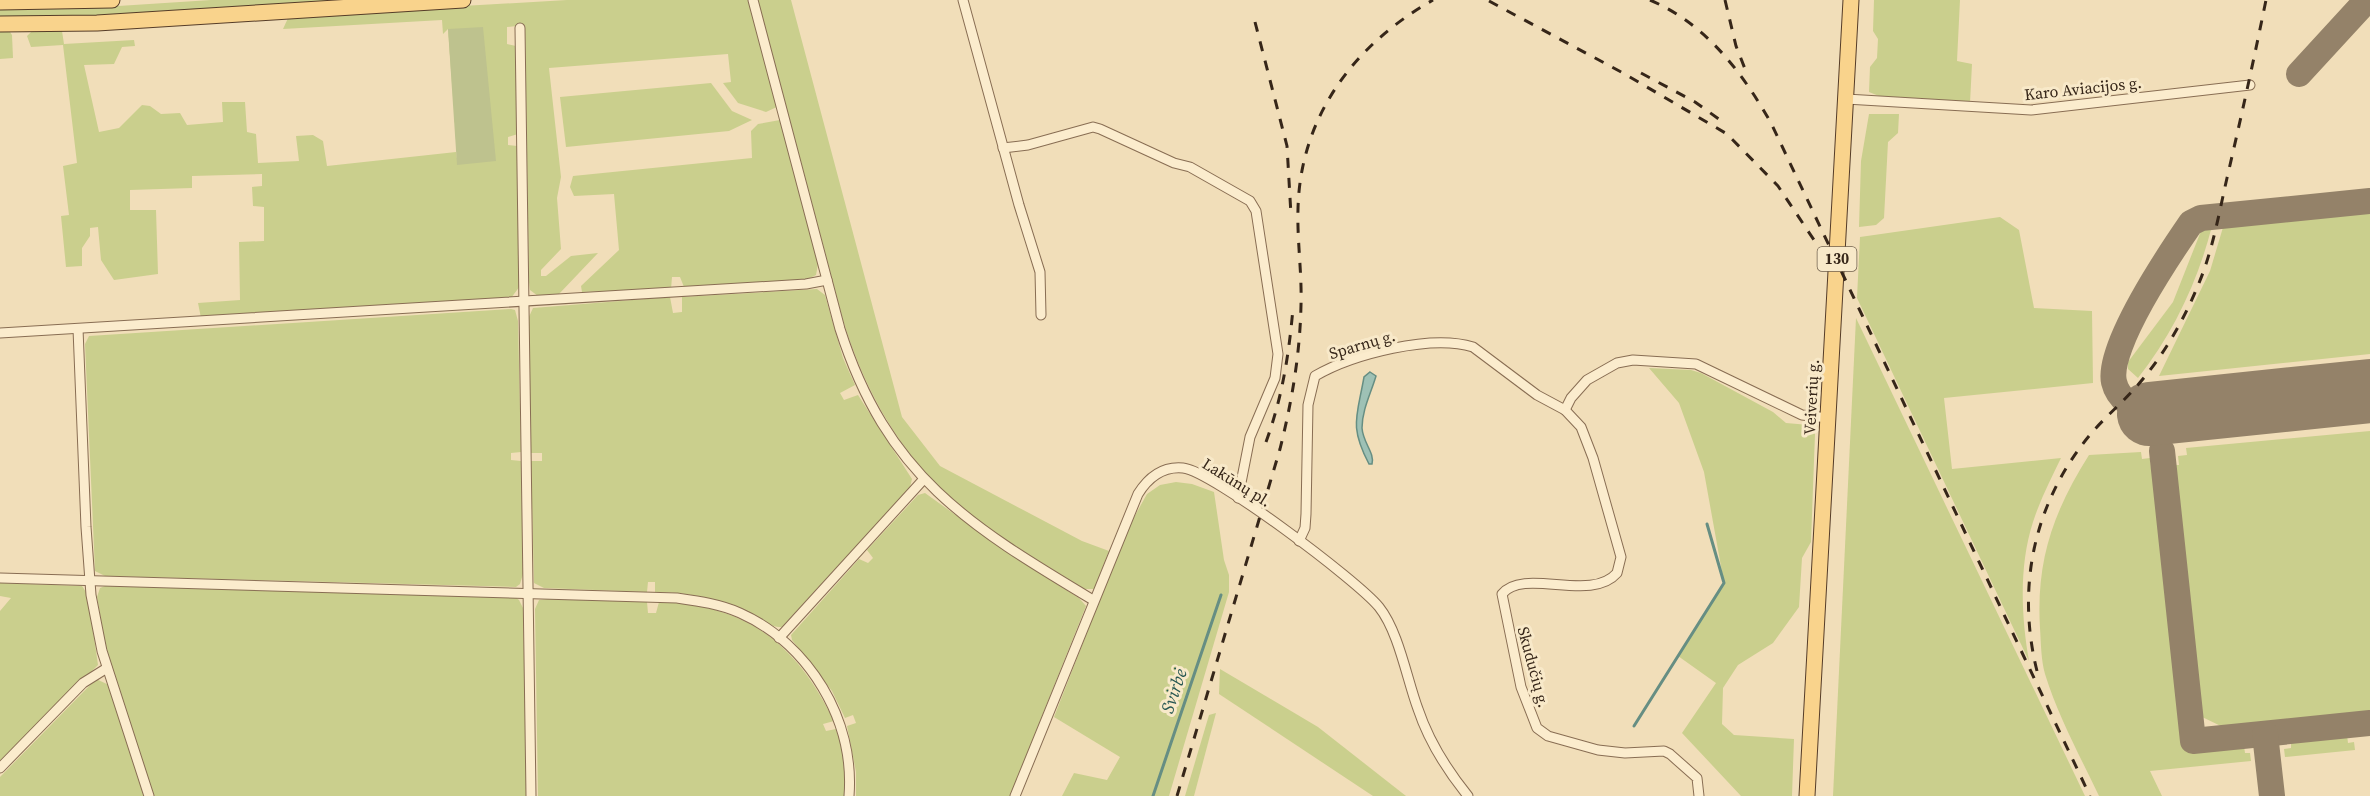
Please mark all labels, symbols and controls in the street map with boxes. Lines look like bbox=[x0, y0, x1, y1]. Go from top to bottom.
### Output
street label: Karo Aviacijos g. bbox=[2023, 71, 2143, 105]
road number: 130 bbox=[1818, 247, 1856, 271]
street label: Sparnų g. bbox=[1326, 324, 1398, 364]
street label: Veiverių g. bbox=[1798, 359, 1824, 435]
street label: Lakūnų pl. bbox=[1198, 452, 1276, 512]
street label: Skudučių g. bbox=[1513, 624, 1555, 710]
water label: Svirbė bbox=[1154, 665, 1193, 716]

